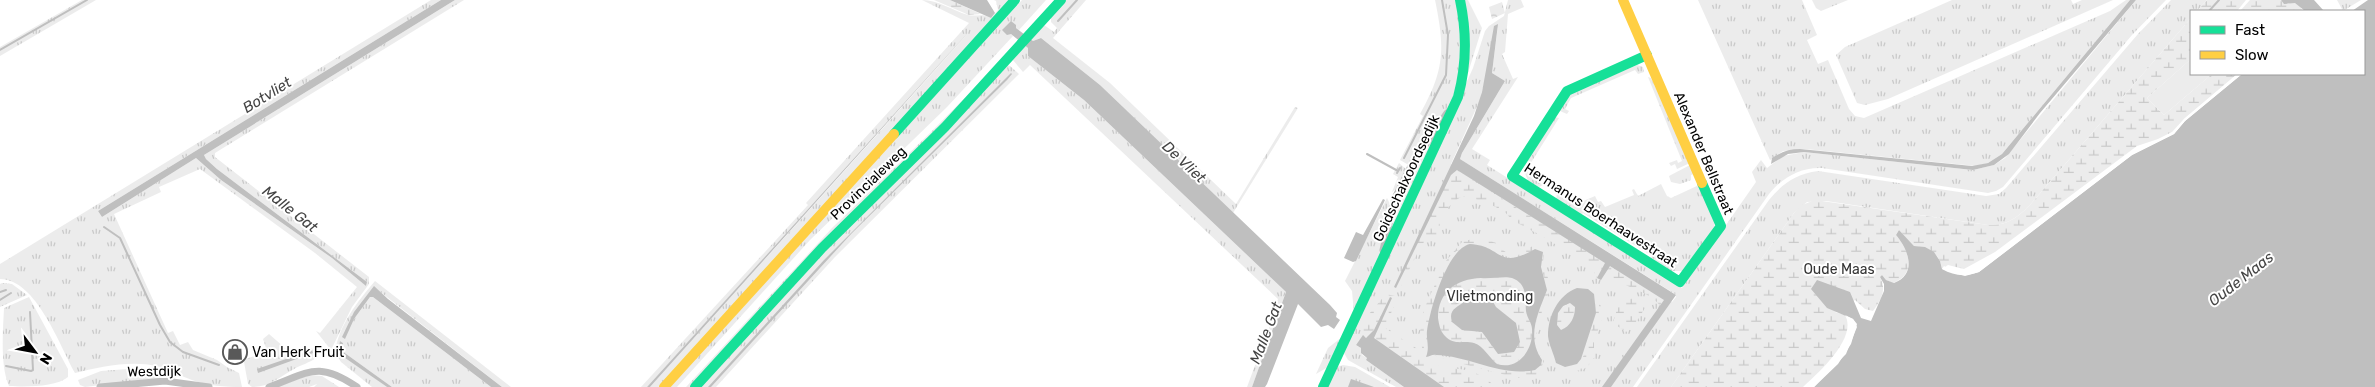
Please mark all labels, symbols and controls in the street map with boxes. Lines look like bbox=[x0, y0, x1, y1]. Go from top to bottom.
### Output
legend bbox=[2190, 10, 2365, 75]
text: Fast bbox=[2235, 21, 2265, 39]
text: Slow bbox=[2235, 46, 2268, 64]
water label: Botvliet bbox=[239, 73, 295, 117]
street label: Alexander Bellstraat bbox=[1670, 89, 1737, 217]
street label: Goidschalxoordsedijk bbox=[1370, 111, 1444, 244]
water label: De Vliet bbox=[1158, 137, 1210, 187]
street label: Provincialeweg bbox=[827, 143, 910, 224]
street label: Hermanus Boerhaavestraat bbox=[1521, 159, 1681, 272]
water label: Malle Gat bbox=[259, 182, 321, 236]
water label: Oude Maas bbox=[2205, 248, 2277, 310]
park label: Oude Maas bbox=[1803, 261, 1875, 278]
park label: Vlietmonding bbox=[1447, 288, 1533, 305]
water label: Malle Gat bbox=[1246, 299, 1286, 367]
north arrow bbox=[10, 327, 60, 377]
shop icon: Van Herk Fruit bbox=[222, 339, 248, 365]
place label: Van Herk Fruit bbox=[252, 344, 345, 361]
text: N bbox=[36, 350, 55, 367]
street label: Westdijk bbox=[127, 363, 182, 380]

